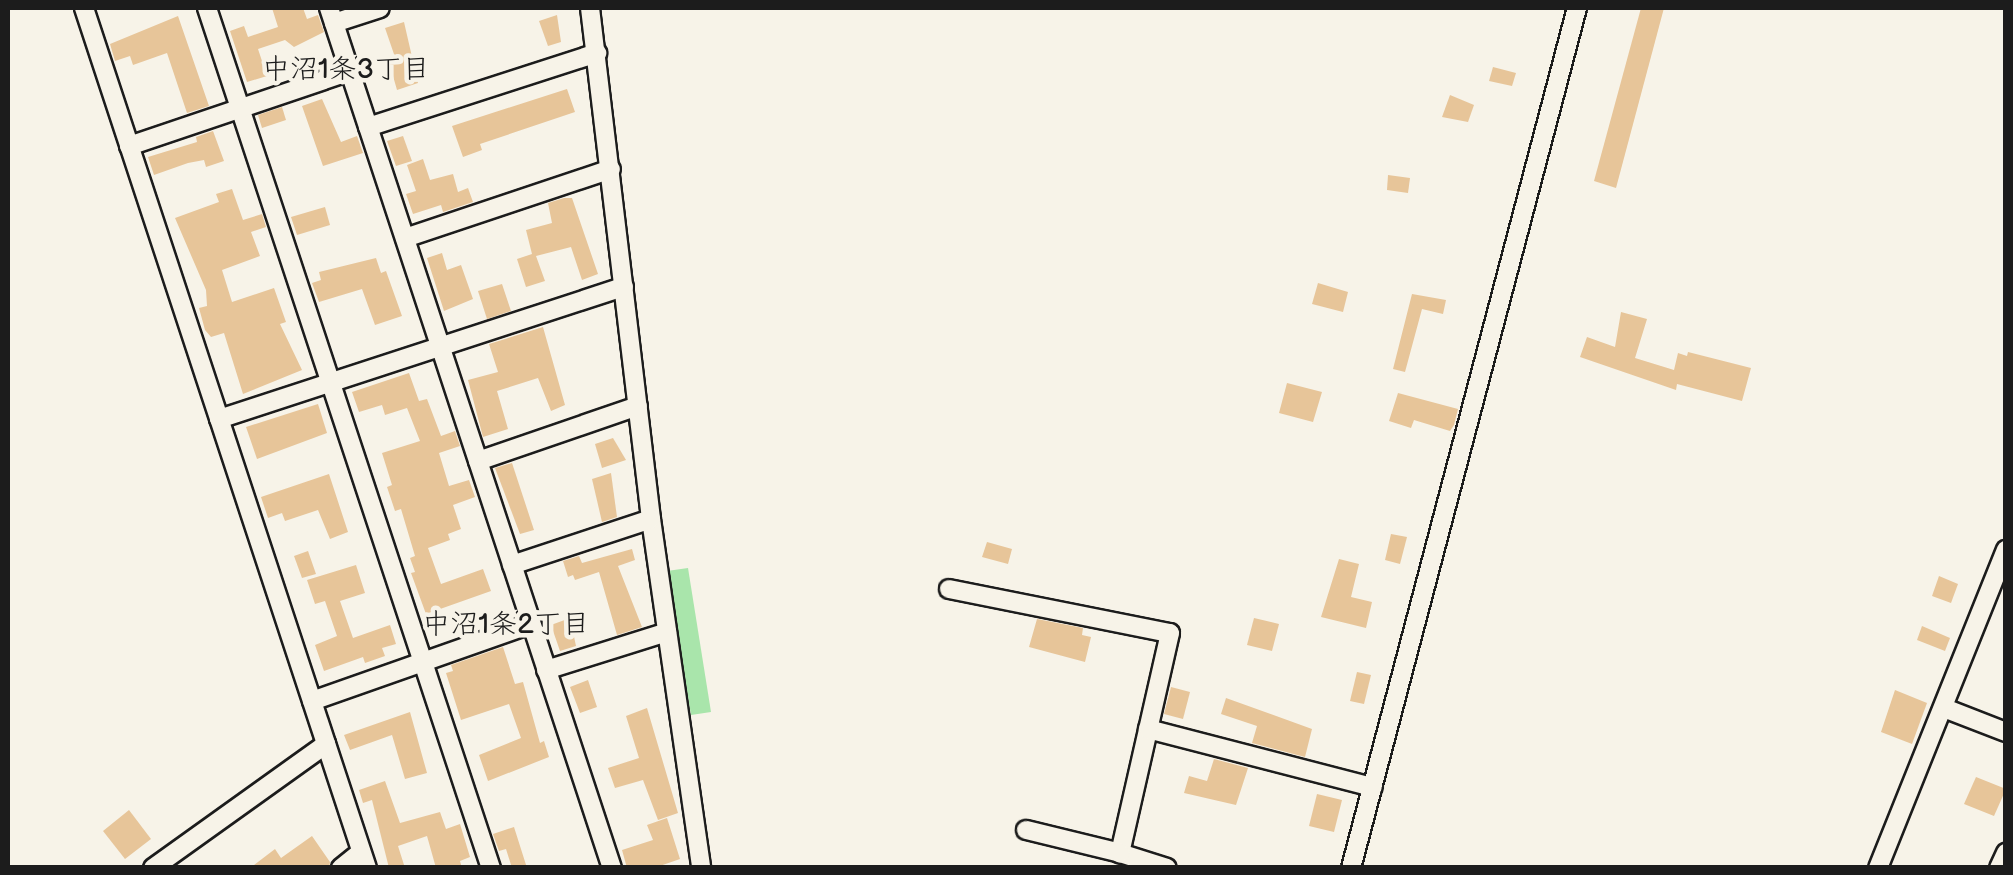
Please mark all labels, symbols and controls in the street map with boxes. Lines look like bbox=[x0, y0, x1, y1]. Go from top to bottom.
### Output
district label: 中沼1条3丁目 bbox=[262, 53, 430, 87]
district label: 中沼1条2丁目 bbox=[422, 608, 590, 642]

